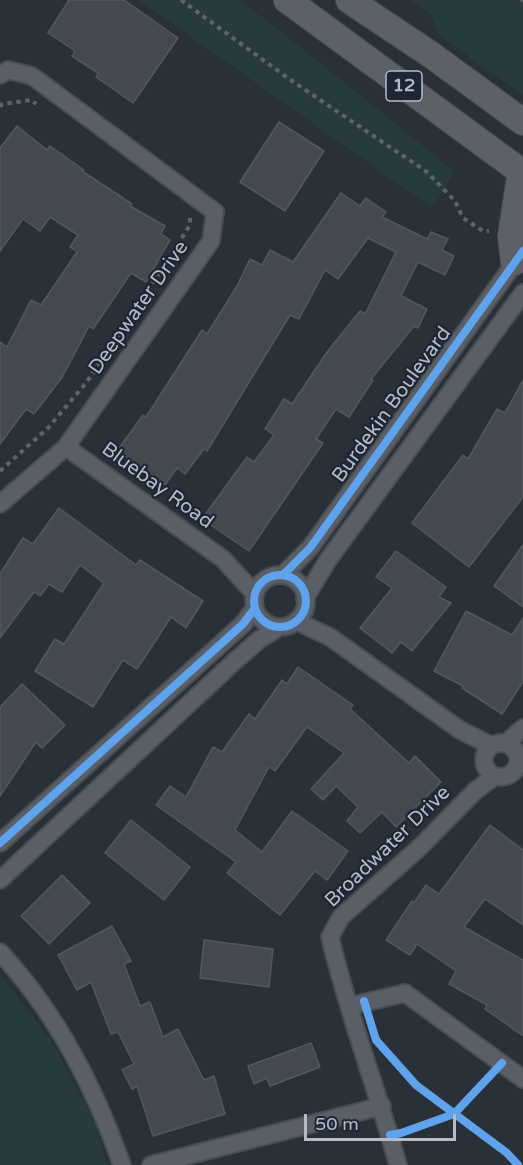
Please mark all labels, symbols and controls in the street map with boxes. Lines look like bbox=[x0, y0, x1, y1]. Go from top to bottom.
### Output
road number: 12 bbox=[386, 71, 422, 101]
street label: Deepwater Drive bbox=[84, 237, 194, 379]
street label: Burdekin Boulevard bbox=[327, 323, 457, 487]
street label: Bluebay Road bbox=[97, 437, 217, 535]
street label: Broadwater Drive bbox=[320, 781, 456, 913]
scale bar bbox=[307, 1102, 458, 1140]
text: 50 m bbox=[315, 1113, 359, 1135]

